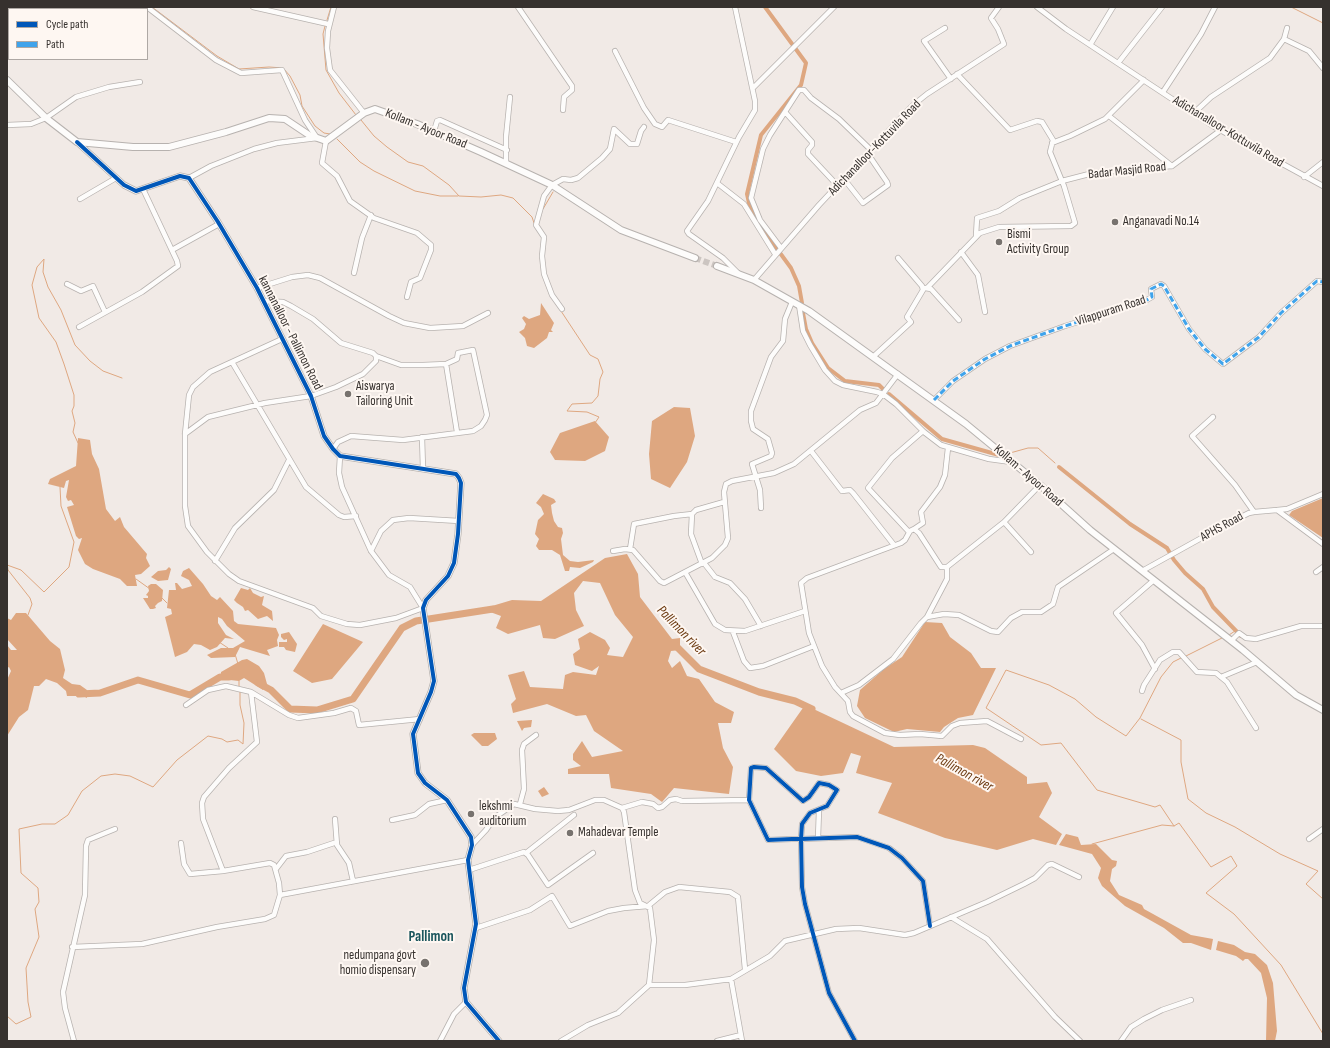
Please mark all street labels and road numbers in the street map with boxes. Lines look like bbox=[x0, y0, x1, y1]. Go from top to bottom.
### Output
street label: Adichanalloor-Kottuvila Road bbox=[1170, 93, 1286, 171]
street label: Adichanalloor-Kottuvila Road bbox=[825, 97, 925, 199]
street label: Kollam - Ayoor Road bbox=[383, 106, 469, 152]
street label: Badar Masjid Road bbox=[1087, 159, 1167, 183]
street label: kannanalloor - Pallimon Road bbox=[254, 273, 326, 393]
street label: Vilappuram Road bbox=[1074, 292, 1148, 330]
street label: Kollam - Ayoor Road bbox=[990, 442, 1066, 510]
street label: APHS Road bbox=[1198, 509, 1246, 545]

